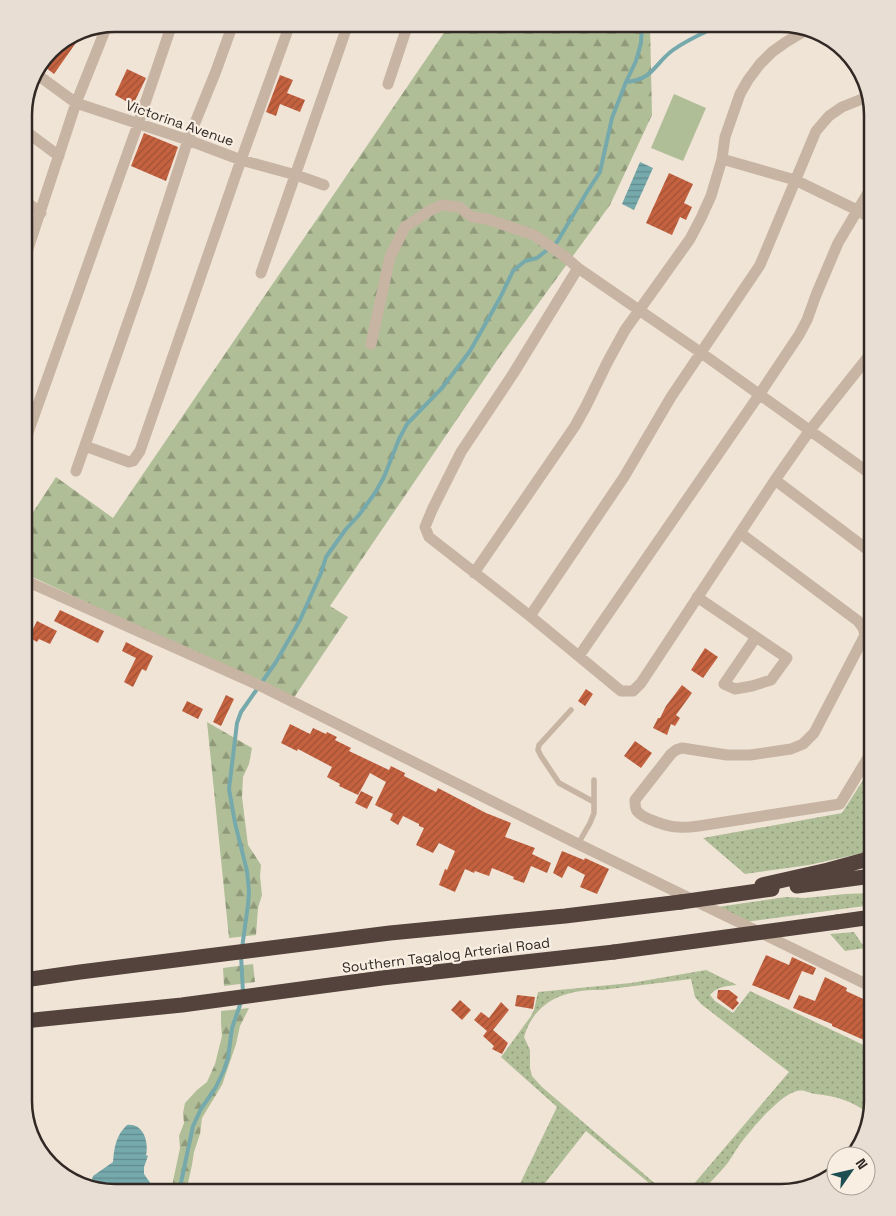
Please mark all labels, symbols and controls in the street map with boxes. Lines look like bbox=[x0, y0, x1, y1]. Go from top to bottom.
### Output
street label: Victorina Avenue bbox=[124, 96, 236, 150]
street label: Southern Tagalog Arterial Road bbox=[341, 933, 551, 977]
north arrow bbox=[826, 1146, 876, 1196]
text: N bbox=[852, 1155, 872, 1173]

